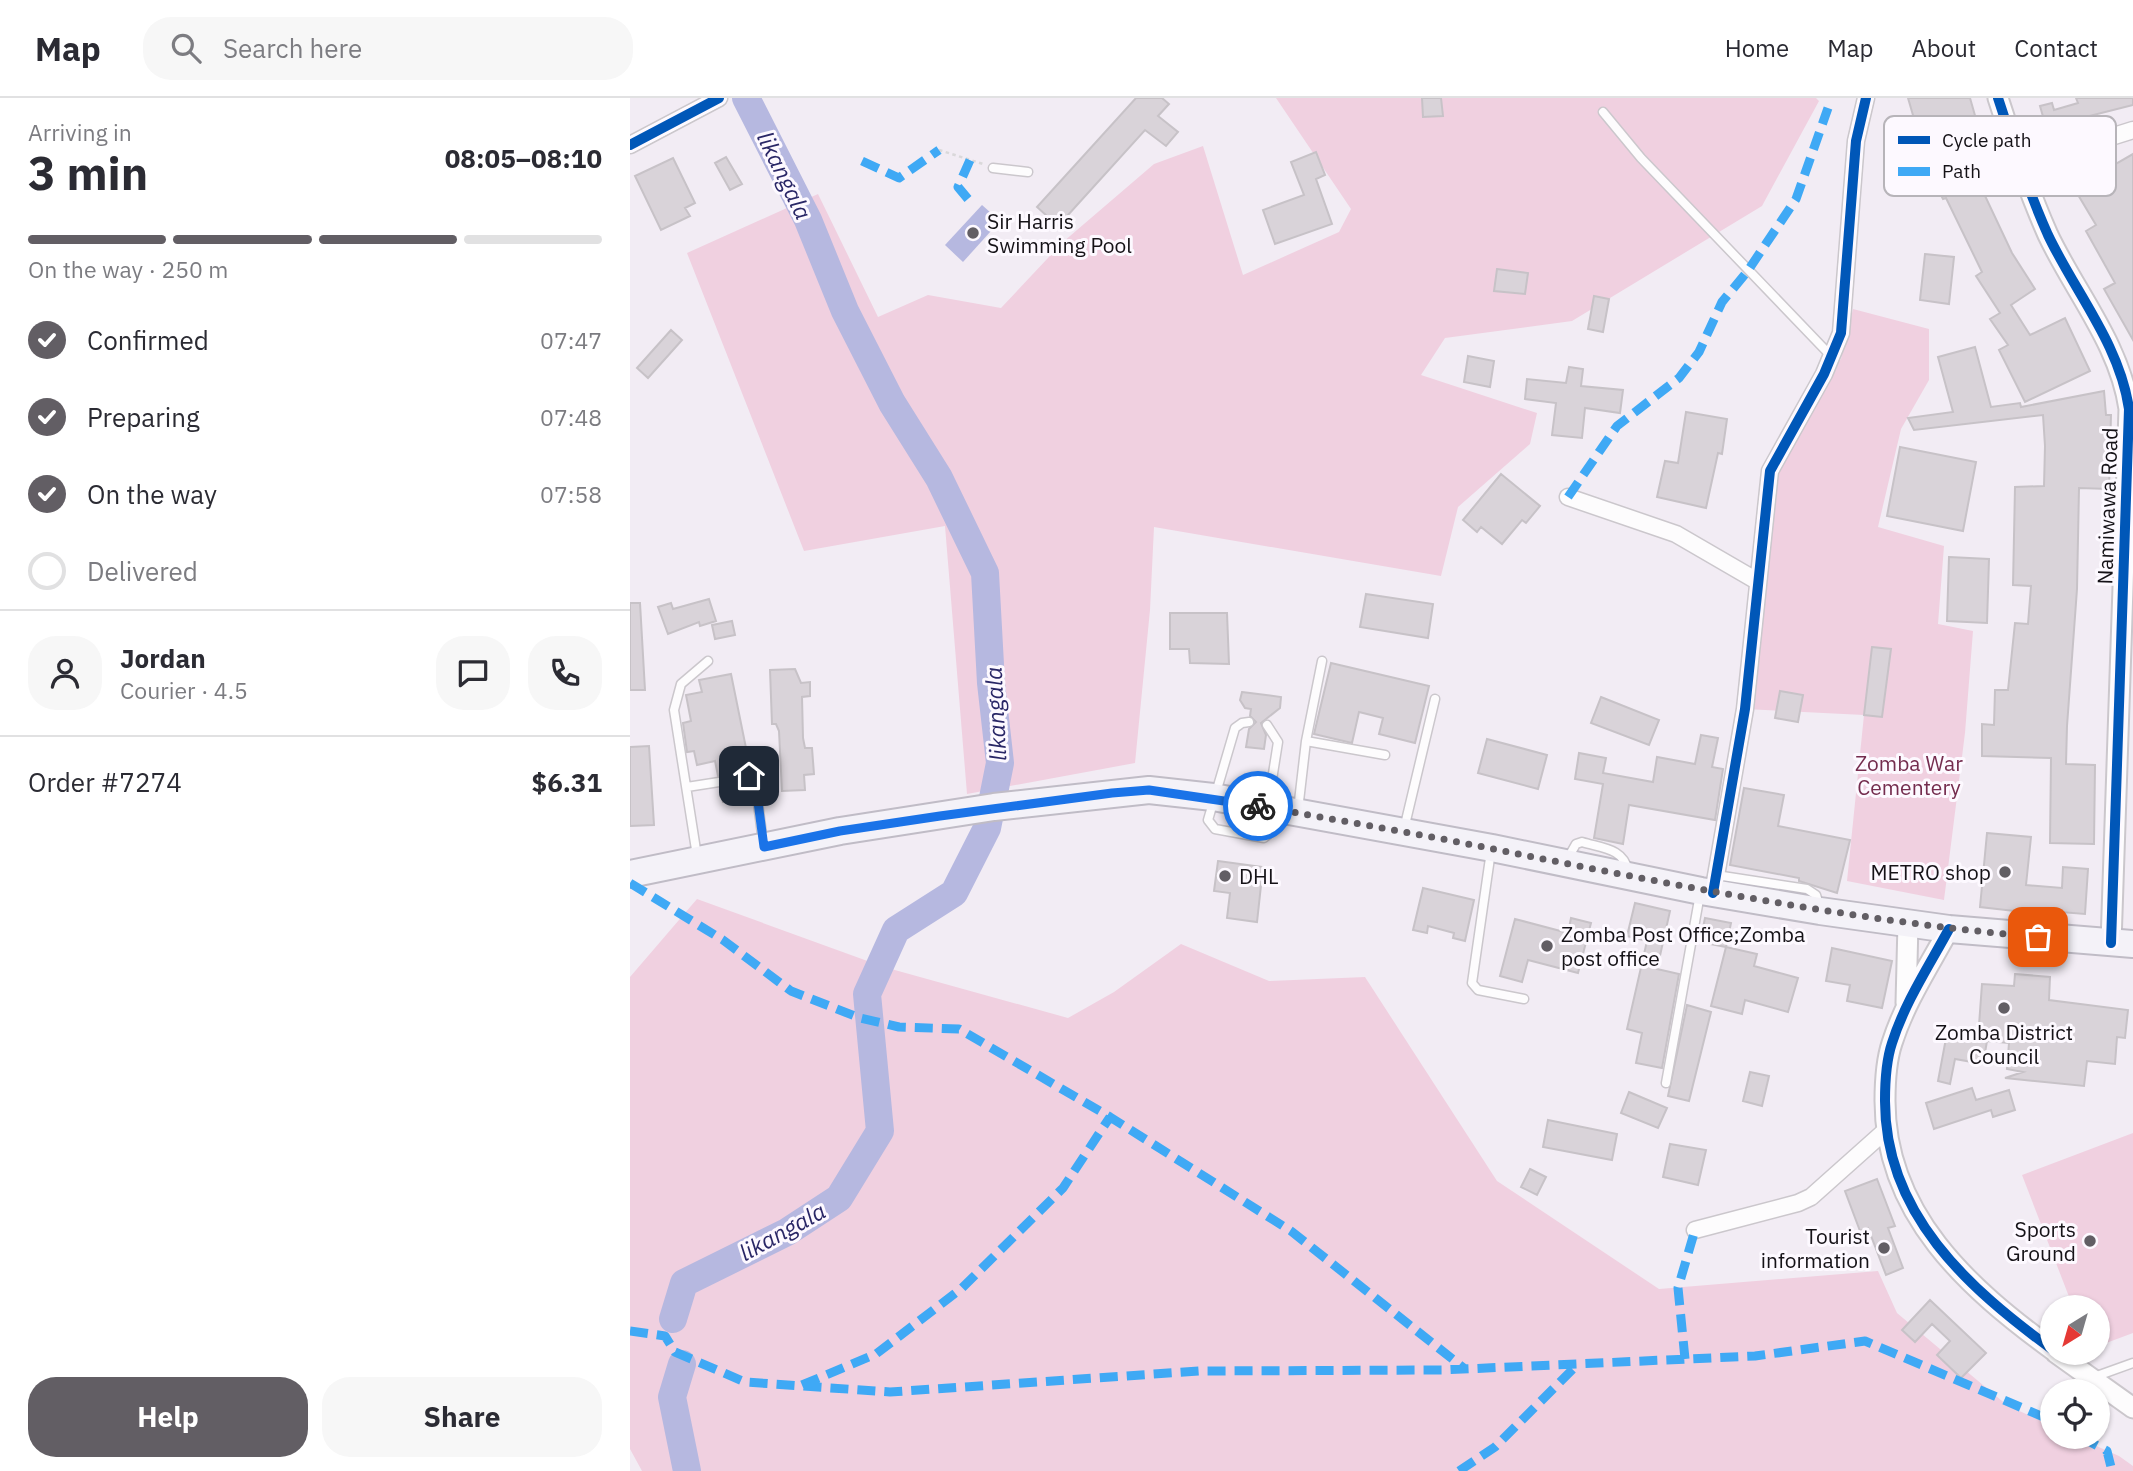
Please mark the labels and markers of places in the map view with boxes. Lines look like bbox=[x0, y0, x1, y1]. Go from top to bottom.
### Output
place label: Sir Harris Swimming Pool bbox=[987, 207, 1132, 259]
marker: Sir Harris Swimming Pool bbox=[965, 225, 981, 241]
pin bbox=[719, 746, 779, 806]
place label: METRO shop bbox=[1871, 858, 1991, 886]
place label: DHL bbox=[1239, 862, 1278, 890]
marker: METRO shop bbox=[1997, 864, 2013, 880]
marker: DHL bbox=[1217, 868, 1233, 884]
pin bbox=[2008, 907, 2068, 967]
place label: Zomba Post Office;Zomba post office bbox=[1561, 920, 1805, 972]
marker: Zomba Post Office;Zomba post office bbox=[1539, 938, 1555, 954]
marker: Zomba District Council bbox=[1996, 1000, 2012, 1016]
place label: Zomba District Council bbox=[1935, 1018, 2073, 1070]
place label: Sports Ground bbox=[2006, 1215, 2076, 1267]
place label: Tourist information bbox=[1761, 1222, 1870, 1274]
marker: Sports Ground bbox=[2082, 1233, 2098, 1249]
marker: Tourist information bbox=[1876, 1240, 1892, 1256]

